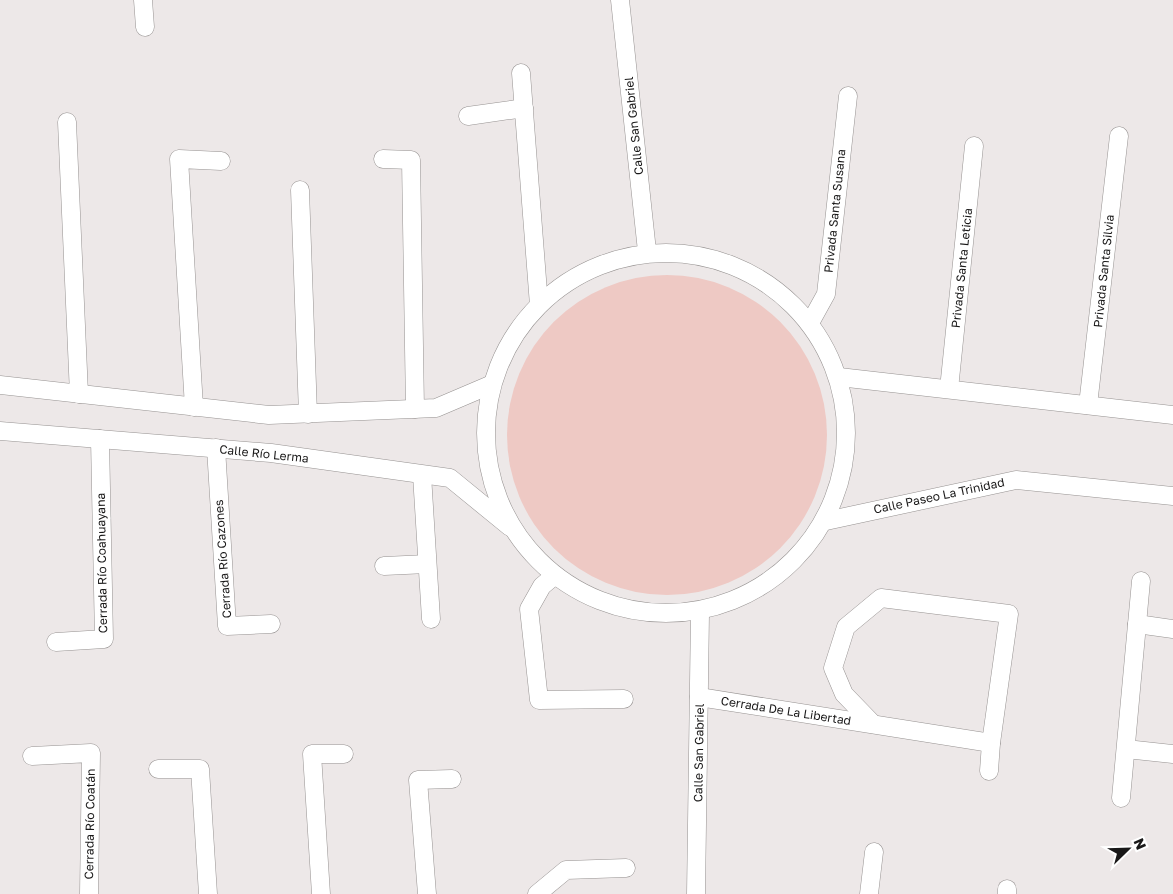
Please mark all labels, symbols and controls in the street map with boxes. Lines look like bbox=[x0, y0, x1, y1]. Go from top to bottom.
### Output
street label: Calle San Gabriel bbox=[621, 76, 646, 176]
street label: Privada Santa Susana bbox=[821, 148, 848, 274]
street label: Privada Santa Leticia bbox=[948, 207, 975, 329]
street label: Privada Santa Silvia bbox=[1090, 214, 1117, 328]
street label: Calle Río Lerma bbox=[219, 441, 309, 466]
street label: Calle Paseo La Trinidad bbox=[872, 474, 1006, 517]
street label: Cerrada Río Coahuayana bbox=[93, 493, 110, 633]
street label: Cerrada Río Cazones bbox=[211, 499, 234, 619]
street label: Cerrada De La Libertad bbox=[720, 693, 852, 728]
street label: Calle San Gabriel bbox=[690, 703, 707, 802]
street label: Cerrada Río Coatán bbox=[81, 768, 98, 880]
north arrow bbox=[1103, 824, 1153, 874]
text: N bbox=[1131, 836, 1150, 852]

